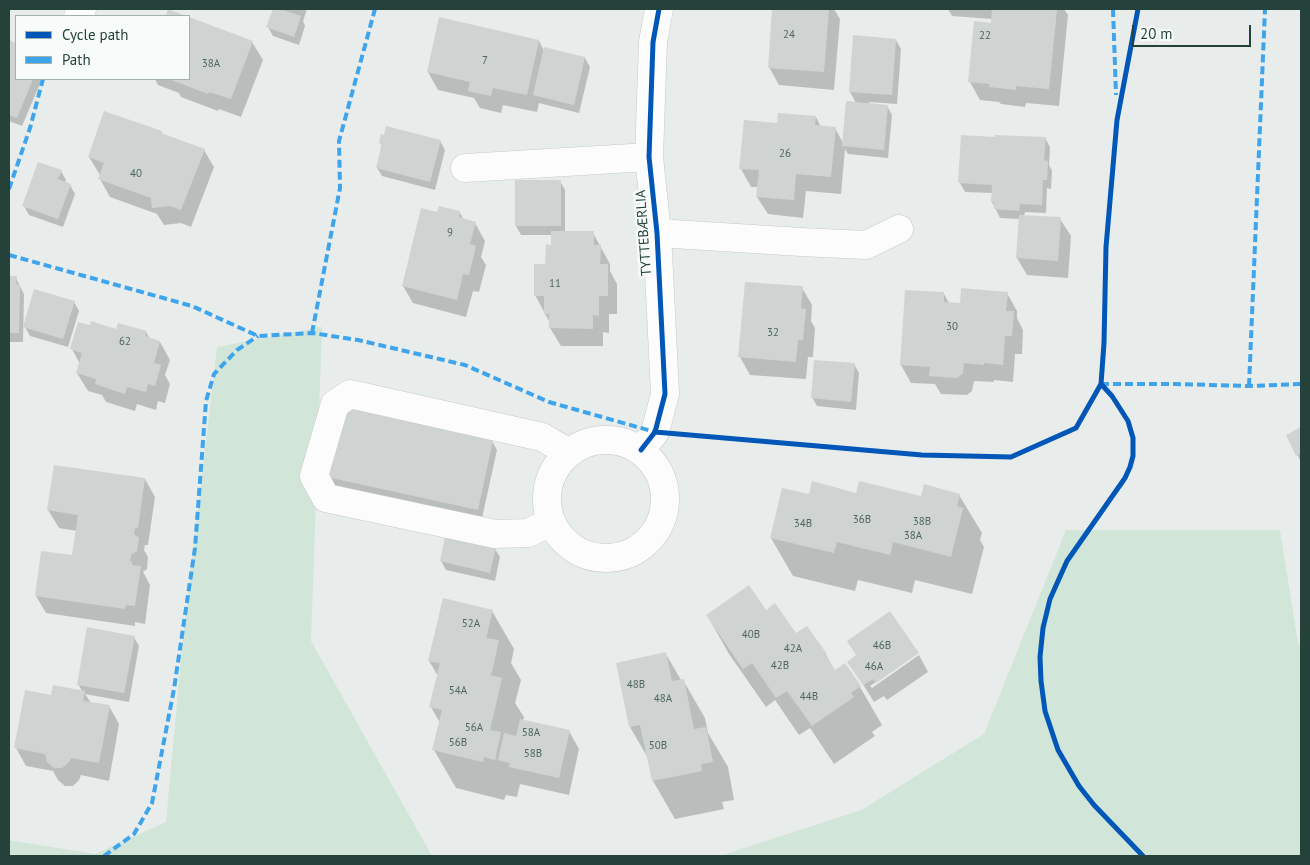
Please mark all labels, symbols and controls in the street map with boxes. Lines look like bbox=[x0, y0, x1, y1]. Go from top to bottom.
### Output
legend bbox=[15, 15, 190, 80]
scale bar bbox=[1135, 15, 1254, 47]
text: 20 m bbox=[1140, 24, 1173, 43]
text: Cycle path bbox=[62, 25, 128, 44]
house number: 24 bbox=[783, 28, 795, 42]
house number: 22 bbox=[979, 29, 991, 43]
text: Path bbox=[62, 50, 91, 69]
house number: 7 bbox=[482, 54, 488, 68]
house number: 38A bbox=[202, 57, 220, 71]
house number: 26 bbox=[779, 147, 791, 161]
house number: 40 bbox=[130, 167, 142, 181]
street label: TYTTEBÆRLIA bbox=[633, 189, 655, 277]
house number: 9 bbox=[447, 226, 453, 240]
house number: 11 bbox=[549, 277, 561, 291]
house number: 30 bbox=[946, 320, 958, 334]
house number: 32 bbox=[767, 326, 779, 340]
house number: 62 bbox=[119, 335, 131, 349]
house number: 36B bbox=[853, 513, 871, 527]
house number: 38B bbox=[913, 515, 931, 529]
house number: 34B bbox=[794, 517, 812, 531]
house number: 38A bbox=[904, 529, 922, 543]
house number: 52A bbox=[462, 617, 480, 631]
house number: 40B bbox=[742, 628, 760, 642]
house number: 46B bbox=[873, 639, 891, 653]
house number: 42A bbox=[784, 642, 802, 656]
house number: 42B bbox=[771, 659, 789, 673]
house number: 46A bbox=[865, 660, 883, 674]
house number: 48B bbox=[627, 678, 645, 692]
house number: 54A bbox=[449, 684, 467, 698]
house number: 44B bbox=[800, 690, 818, 704]
house number: 48A bbox=[654, 692, 672, 706]
house number: 56A bbox=[465, 721, 483, 735]
house number: 58A bbox=[522, 726, 540, 740]
house number: 56B bbox=[449, 736, 467, 750]
house number: 50B bbox=[649, 739, 667, 753]
house number: 58B bbox=[524, 747, 542, 761]

